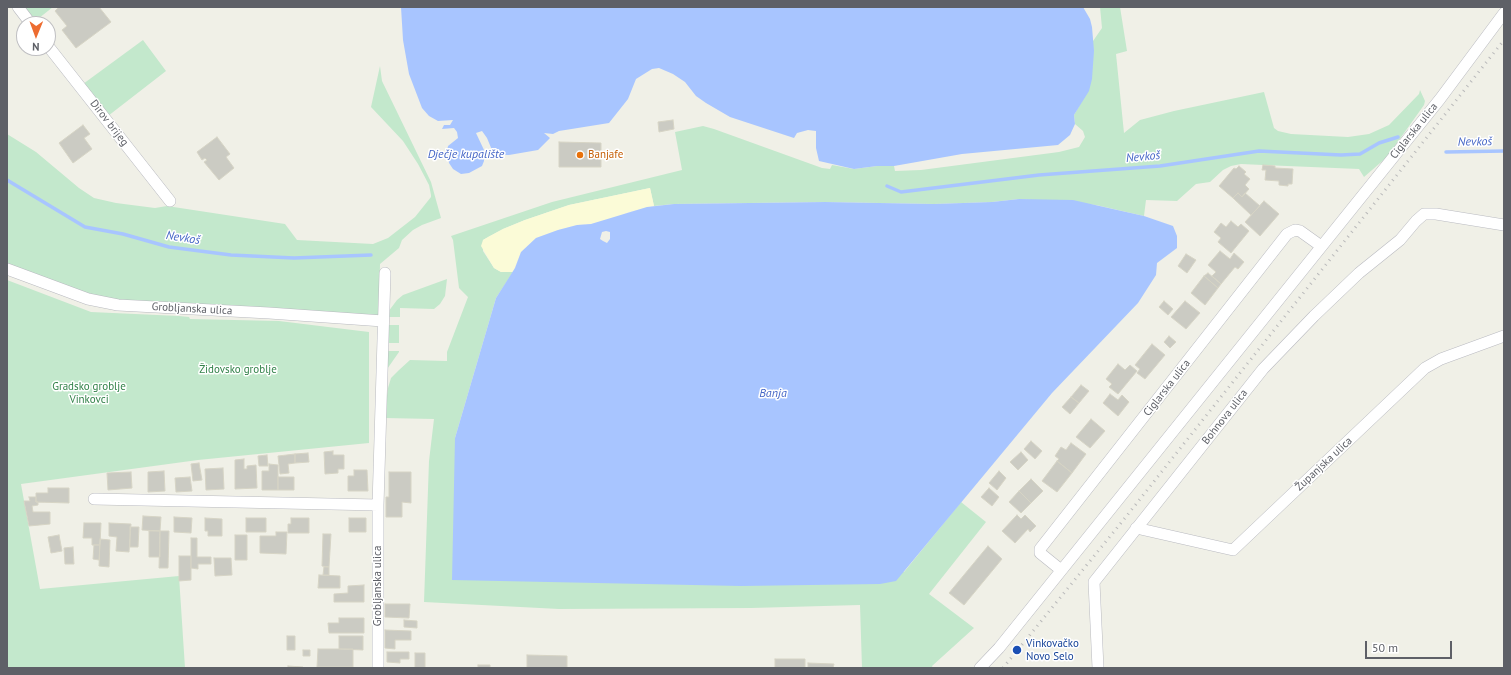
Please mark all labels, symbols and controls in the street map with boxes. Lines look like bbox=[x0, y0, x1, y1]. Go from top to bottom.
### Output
north arrow bbox=[16, 16, 56, 56]
text: N bbox=[32, 40, 40, 54]
street label: Dirov brijeg bbox=[87, 97, 131, 149]
street label: Ciglarska ulica bbox=[1387, 100, 1441, 162]
water label: Nevkoš bbox=[1458, 135, 1492, 149]
water label: Dječje kupalište bbox=[428, 148, 504, 162]
place label: Banjafe bbox=[588, 148, 623, 162]
water label: Nevkoš bbox=[1125, 148, 1161, 166]
marker: Banjafe bbox=[575, 150, 585, 160]
water label: Nevkoš bbox=[165, 228, 201, 248]
street label: Grobljanska ulica bbox=[151, 300, 233, 318]
street label: Ciglarska ulica bbox=[1141, 357, 1193, 419]
park label: Židovsko groblje bbox=[199, 363, 277, 377]
park label: Gradsko groblje Vinkovci bbox=[52, 380, 126, 406]
water label: Banja bbox=[759, 387, 787, 401]
street label: Bohnova ulica bbox=[1199, 387, 1251, 447]
street label: Županjska ulica bbox=[1293, 434, 1355, 494]
street label: Grobljanska ulica bbox=[371, 546, 385, 626]
scale bar bbox=[1367, 633, 1454, 659]
place label: Vinkovačko Novo Selo bbox=[1026, 637, 1079, 663]
text: 50 m bbox=[1372, 640, 1398, 655]
marker: Vinkovačko Novo Selo bbox=[1011, 644, 1023, 656]

